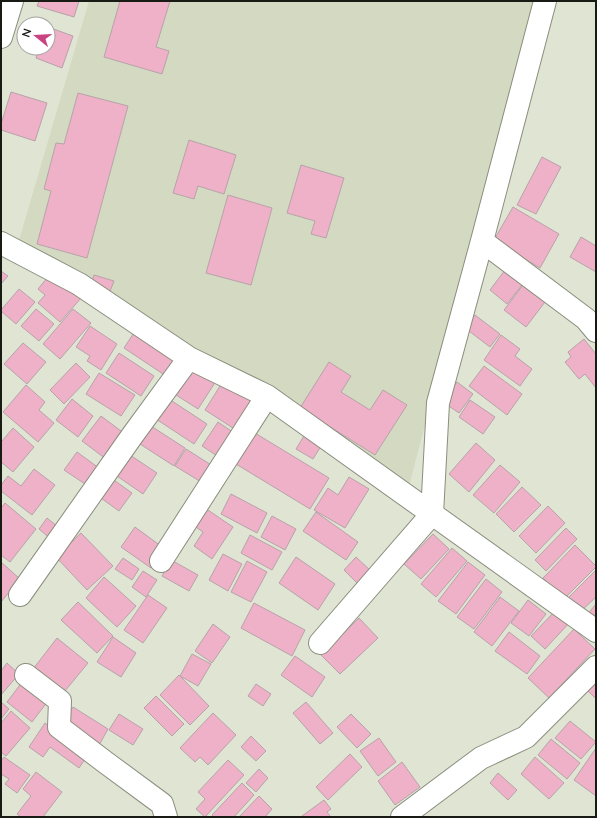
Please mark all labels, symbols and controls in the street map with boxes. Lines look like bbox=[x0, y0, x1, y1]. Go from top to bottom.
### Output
north arrow bbox=[16, 16, 56, 56]
text: N bbox=[19, 27, 34, 39]

